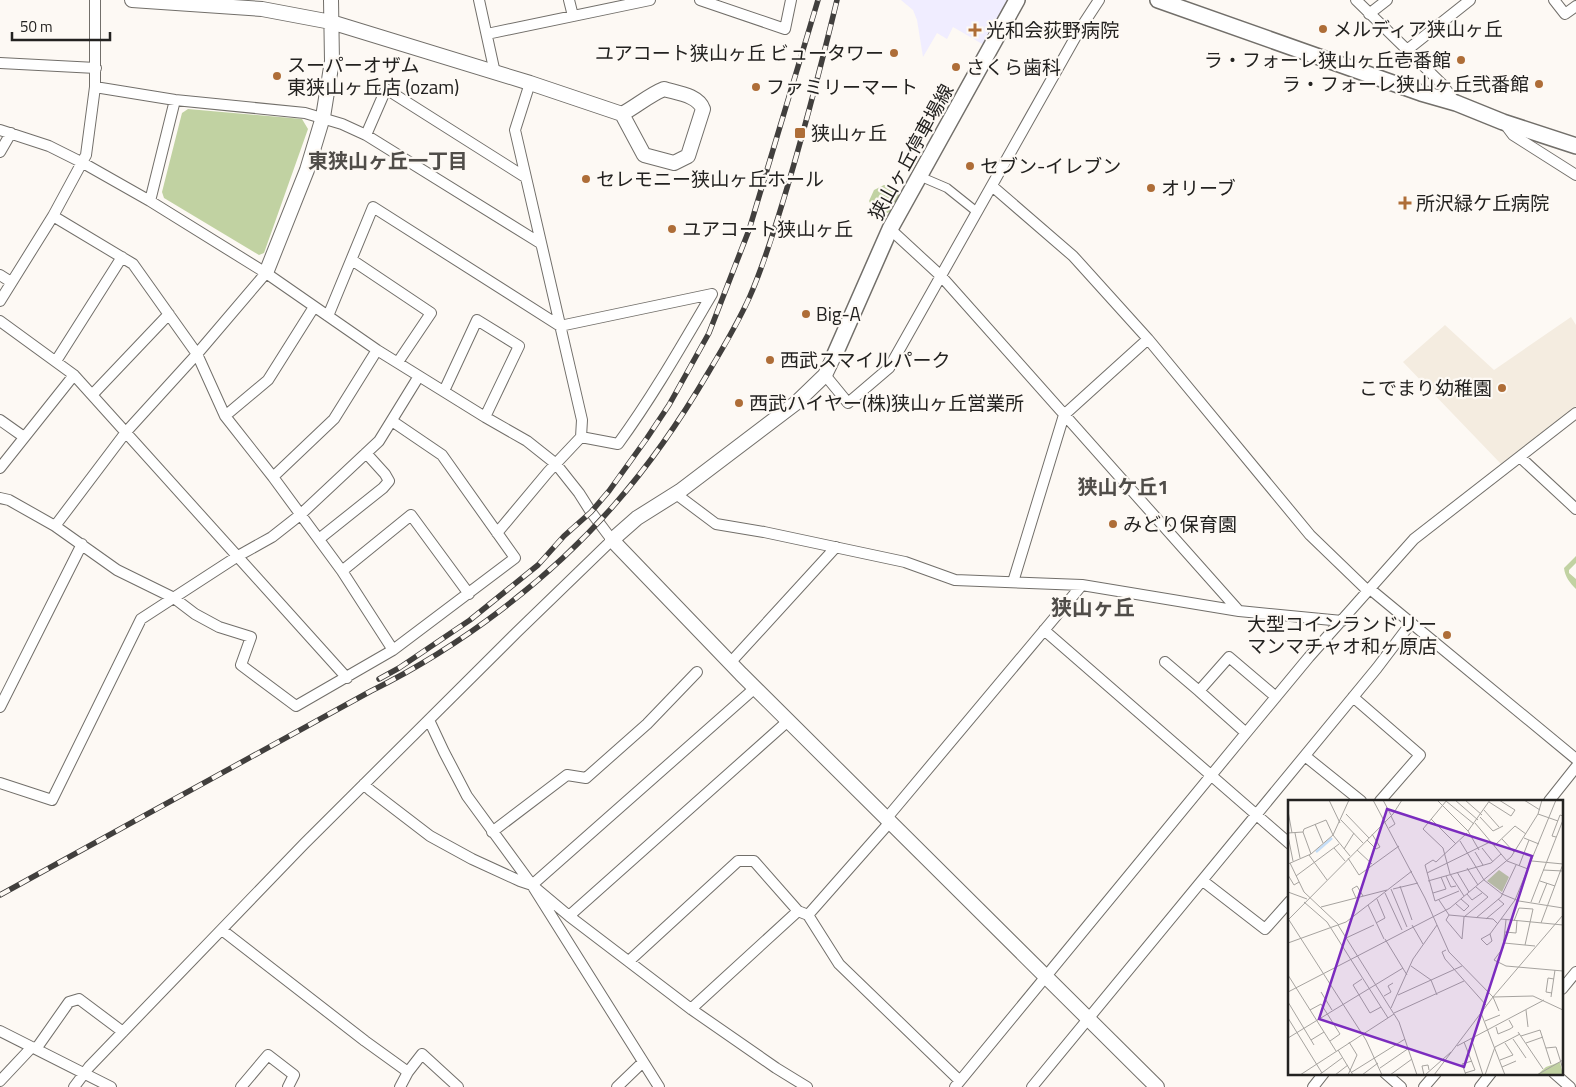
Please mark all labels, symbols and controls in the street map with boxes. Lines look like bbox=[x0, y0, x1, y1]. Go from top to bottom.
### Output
scale bar bbox=[12, 10, 110, 42]
place label: メルディア狭山ヶ丘 bbox=[1333, 14, 1503, 43]
text: 50 m bbox=[20, 15, 53, 38]
place label: 光和会荻野病院 bbox=[986, 15, 1119, 44]
marker: 光和会荻野病院 bbox=[968, 23, 982, 37]
marker: メルディア狭山ヶ丘 bbox=[1317, 23, 1329, 35]
place label: ユアコート狭山ヶ丘 ビュータワー bbox=[595, 38, 884, 67]
place label: ラ・フォーレ狭山ヶ丘壱番館 bbox=[1204, 45, 1451, 74]
marker: ユアコート狭山ヶ丘 ビュータワー bbox=[888, 47, 900, 59]
place label: スーパーオザム 東狭山ヶ丘店 (ozam) bbox=[287, 50, 459, 101]
place label: さくら歯科 bbox=[966, 52, 1061, 81]
marker: ラ・フォーレ狭山ヶ丘壱番館 bbox=[1455, 54, 1467, 66]
marker: さくら歯科 bbox=[950, 61, 962, 73]
place label: ラ・フォーレ狭山ヶ丘弐番館 bbox=[1282, 69, 1529, 98]
marker: スーパーオザム 東狭山ヶ丘店 (ozam) bbox=[271, 70, 283, 82]
place label: ファミリーマート bbox=[766, 72, 918, 101]
street label: 狭山ヶ丘停車場線 bbox=[861, 78, 960, 225]
marker: ラ・フォーレ狭山ヶ丘弐番館 bbox=[1533, 78, 1545, 90]
marker: ファミリーマート bbox=[750, 81, 762, 93]
place label: 狭山ヶ丘 bbox=[811, 118, 887, 147]
marker: 狭山ヶ丘 bbox=[793, 126, 807, 140]
district label: 東狭山ヶ丘一丁目 bbox=[308, 145, 468, 176]
place label: セブン-イレブン bbox=[980, 151, 1121, 180]
marker: セブン-イレブン bbox=[964, 160, 976, 172]
place label: セレモニー狭山ヶ丘ホール bbox=[596, 164, 824, 193]
marker: セレモニー狭山ヶ丘ホール bbox=[580, 173, 592, 185]
place label: オリーブ bbox=[1161, 173, 1236, 202]
marker: オリーブ bbox=[1145, 182, 1157, 194]
place label: 所沢緑ケ丘病院 bbox=[1416, 188, 1549, 217]
marker: 所沢緑ケ丘病院 bbox=[1398, 196, 1412, 210]
place label: ユアコート狭山ヶ丘 bbox=[682, 214, 853, 243]
marker: ユアコート狭山ヶ丘 bbox=[666, 223, 678, 235]
place label: Big-A bbox=[816, 299, 861, 328]
marker: Big-A bbox=[800, 308, 812, 320]
place label: 西武スマイルパーク bbox=[780, 345, 950, 374]
marker: 西武スマイルパーク bbox=[764, 354, 776, 366]
place label: こでまり幼稚園 bbox=[1359, 373, 1492, 402]
marker: こでまり幼稚園 bbox=[1496, 382, 1508, 394]
place label: 西武ハイヤー(株)狭山ヶ丘営業所 bbox=[749, 388, 1024, 417]
marker: 西武ハイヤー(株)狭山ヶ丘営業所 bbox=[733, 397, 745, 409]
district label: 狭山ケ丘1 bbox=[1077, 471, 1169, 502]
place label: みどり保育園 bbox=[1123, 509, 1237, 538]
marker: みどり保育園 bbox=[1107, 518, 1119, 530]
district label: 狭山ヶ丘 bbox=[1051, 591, 1135, 623]
place label: 大型コインランドリー マンマチャオ和ヶ原店 bbox=[1247, 609, 1437, 660]
marker: 大型コインランドリー マンマチャオ和ヶ原店 bbox=[1441, 629, 1453, 641]
inset map bbox=[1288, 800, 1564, 1074]

